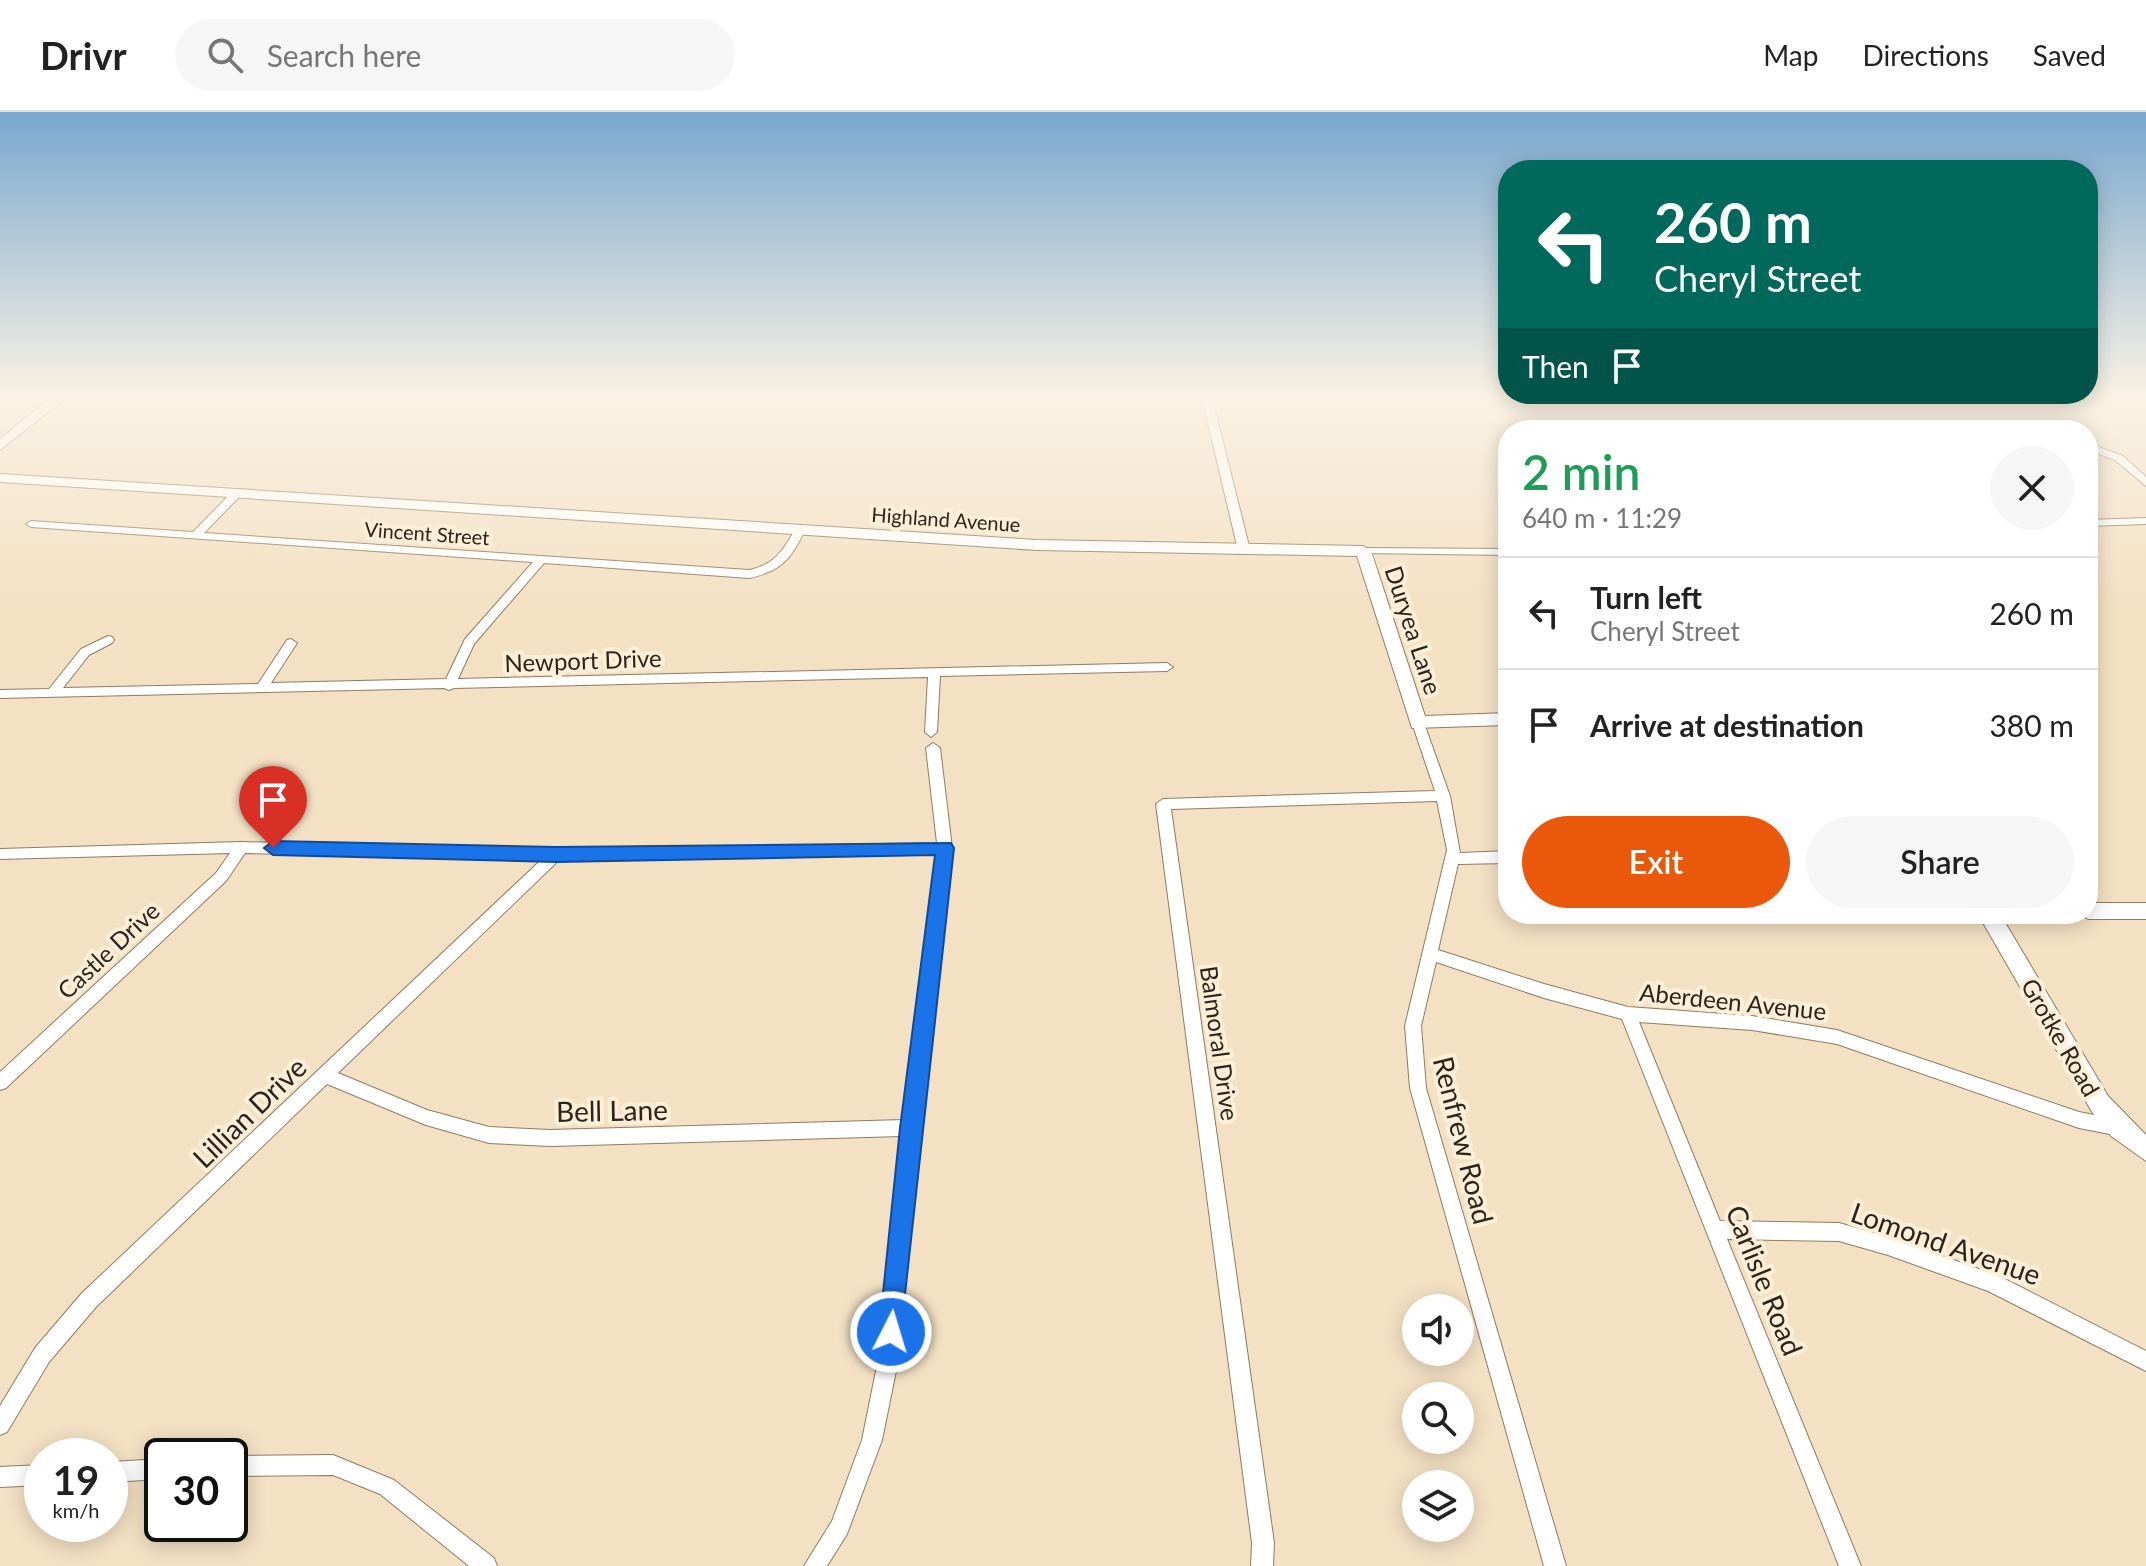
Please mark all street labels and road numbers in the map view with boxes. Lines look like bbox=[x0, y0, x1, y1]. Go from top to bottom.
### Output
street label: Highland Avenue bbox=[871, 502, 1021, 536]
street label: Vincent Street bbox=[364, 517, 490, 549]
street label: Duryea Lane bbox=[1380, 562, 1448, 698]
street label: Newport Drive bbox=[504, 643, 662, 677]
street label: Castle Drive bbox=[51, 896, 165, 1004]
street label: Balmoral Drive bbox=[1195, 964, 1245, 1122]
street label: Grotke Road bbox=[2016, 973, 2106, 1101]
street label: Aberdeen Avenue bbox=[1638, 977, 1828, 1025]
street label: Lillian Drive bbox=[185, 1050, 313, 1174]
street label: Renfrew Road bbox=[1427, 1053, 1501, 1227]
street label: Bell Lane bbox=[556, 1092, 668, 1128]
street label: Lomond Avenue bbox=[1847, 1195, 2045, 1291]
street label: Carlisle Road bbox=[1719, 1200, 1811, 1360]

